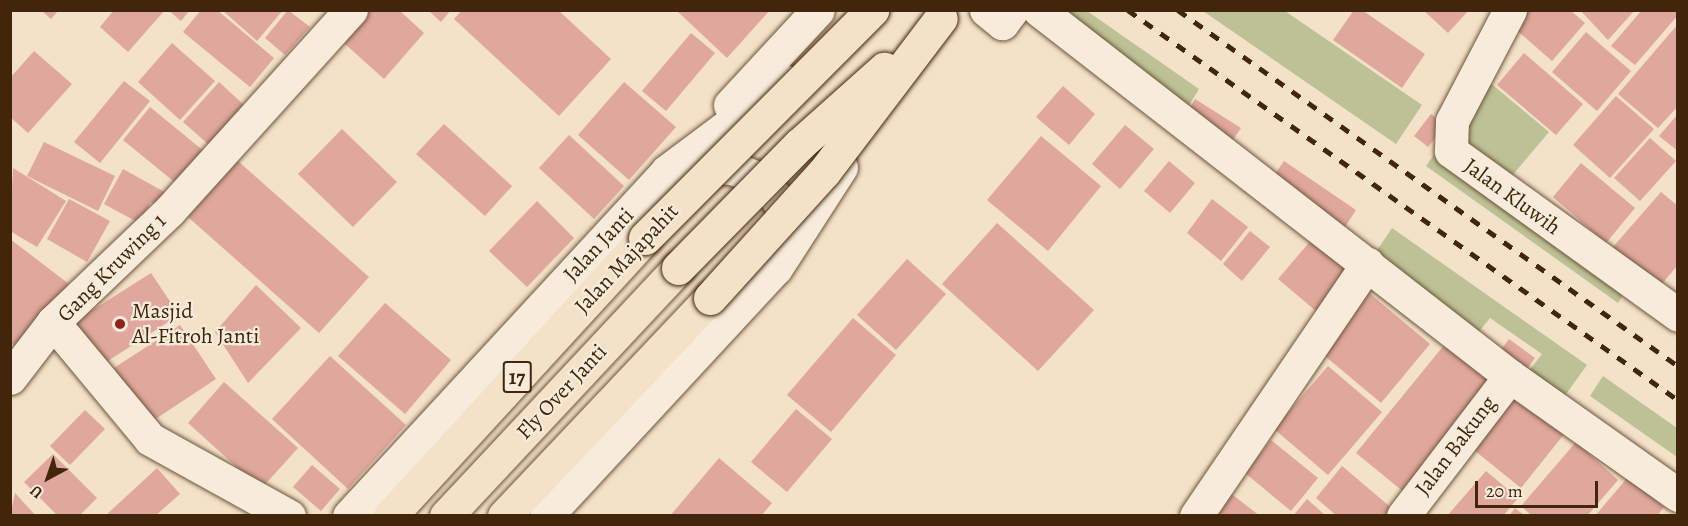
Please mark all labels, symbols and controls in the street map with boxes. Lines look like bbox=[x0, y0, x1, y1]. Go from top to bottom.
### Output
street label: Jalan Kluwih bbox=[1458, 153, 1566, 241]
street label: Jalan Majapahit bbox=[569, 199, 685, 319]
street label: Jalan Janti bbox=[558, 203, 640, 287]
street label: Gang Kruwing 1 bbox=[52, 208, 172, 328]
place label: Masjid Al-Fitroh Janti bbox=[132, 298, 259, 350]
marker: Masjid Al-Fitroh Janti bbox=[113, 317, 127, 331]
street label: Fly Over Janti bbox=[511, 339, 613, 445]
road number: 17 bbox=[502, 359, 532, 395]
street label: Jalan Bakung bbox=[1410, 391, 1502, 501]
north arrow bbox=[18, 448, 78, 508]
scale bar bbox=[1478, 469, 1601, 507]
text: 20 m bbox=[1486, 479, 1523, 503]
text: U bbox=[25, 480, 48, 504]

